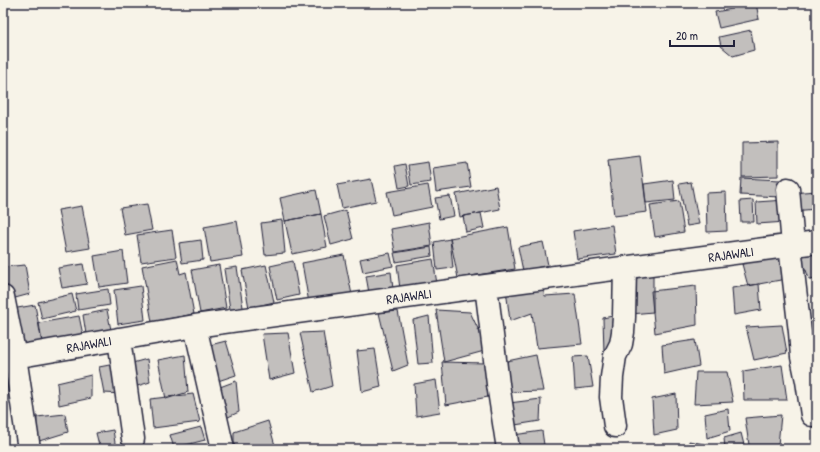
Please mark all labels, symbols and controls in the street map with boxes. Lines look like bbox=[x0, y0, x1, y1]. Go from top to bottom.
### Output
scale bar bbox=[670, 22, 734, 48]
text: 20 m bbox=[676, 27, 698, 44]
street label: RAJAWALI bbox=[707, 242, 755, 266]
street label: RAJAWALI bbox=[385, 284, 433, 308]
street label: RAJAWALI bbox=[65, 331, 113, 357]

